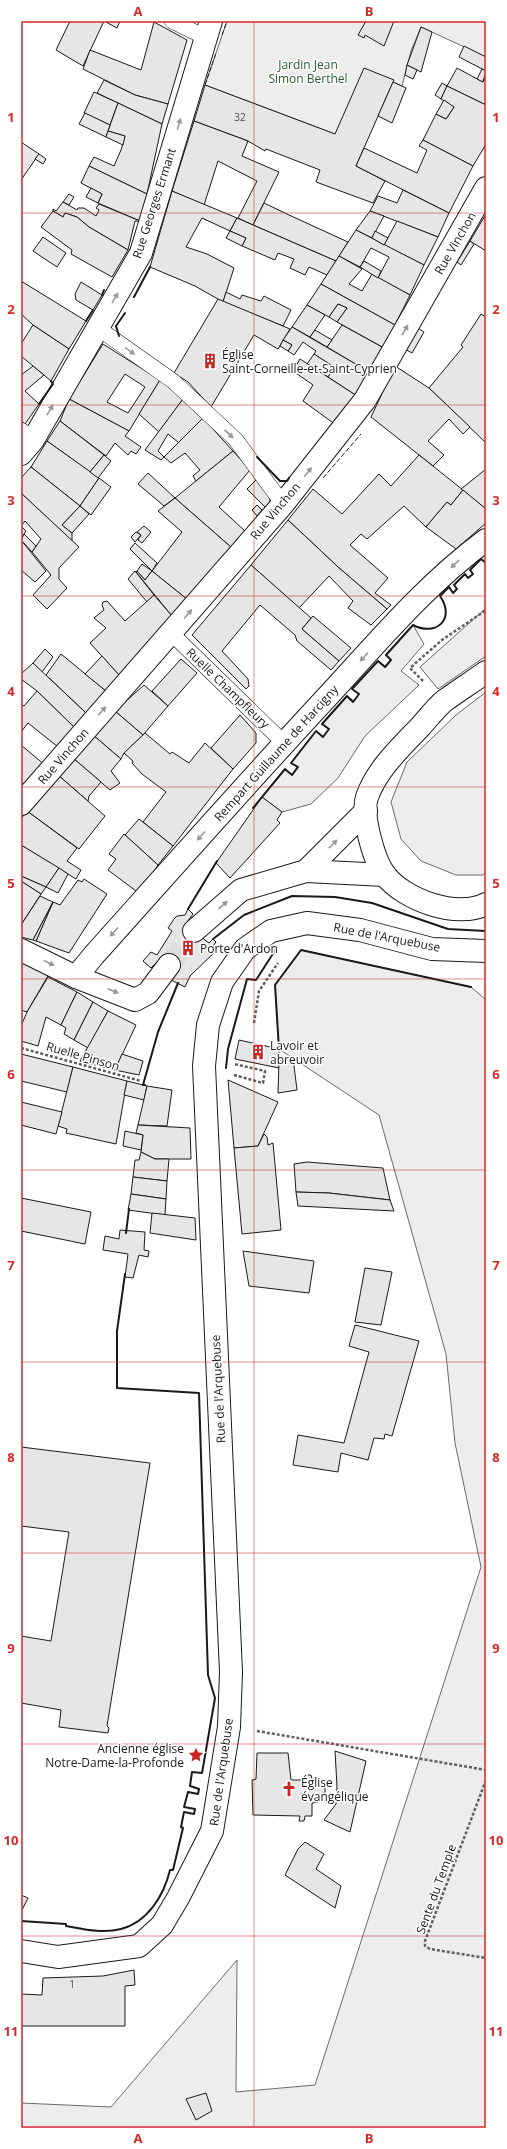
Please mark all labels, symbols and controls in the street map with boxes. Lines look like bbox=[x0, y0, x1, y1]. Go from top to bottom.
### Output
text: A bbox=[134, 2, 143, 20]
text: B bbox=[365, 2, 374, 20]
park label: Jardin Jean Simon Berthel bbox=[268, 56, 348, 87]
text: 1 bbox=[7, 108, 15, 126]
text: 1 bbox=[492, 108, 500, 126]
house number: 32 bbox=[234, 110, 246, 124]
one-way arrow bbox=[176, 118, 182, 130]
street label: Rue Georges Ermant bbox=[128, 146, 180, 260]
street label: Rue Vinchon bbox=[430, 209, 480, 277]
one-way arrow bbox=[112, 292, 119, 303]
text: 2 bbox=[7, 300, 15, 318]
text: 2 bbox=[492, 300, 500, 318]
one-way arrow bbox=[401, 325, 408, 336]
place label: Église Saint-Corneille-et-Saint-Cyprien bbox=[222, 346, 397, 377]
one-way arrow bbox=[124, 347, 135, 355]
building icon: Église Saint-Corneille-et-Saint-Cyprien bbox=[201, 352, 219, 370]
one-way arrow bbox=[47, 404, 54, 416]
one-way arrow bbox=[224, 429, 234, 439]
one-way arrow bbox=[304, 466, 312, 477]
street label: Rue Vinchon bbox=[246, 479, 304, 543]
text: 3 bbox=[7, 491, 15, 509]
text: 3 bbox=[492, 491, 500, 509]
one-way arrow bbox=[450, 559, 460, 569]
one-way arrow bbox=[183, 609, 192, 619]
street label: Ruelle Champfleury bbox=[183, 644, 274, 733]
one-way arrow bbox=[359, 652, 369, 662]
street label: Rempart Guillaume de Harcigny bbox=[210, 680, 343, 825]
text: 4 bbox=[7, 682, 15, 700]
text: 4 bbox=[492, 682, 500, 700]
one-way arrow bbox=[97, 706, 106, 717]
street label: Rue Vinchon bbox=[34, 724, 92, 788]
one-way arrow bbox=[197, 831, 206, 840]
one-way arrow bbox=[328, 839, 338, 848]
text: 5 bbox=[7, 874, 15, 892]
text: 5 bbox=[492, 874, 500, 892]
one-way arrow bbox=[217, 901, 228, 910]
street label: Rue de l'Arquebuse bbox=[332, 918, 442, 956]
one-way arrow bbox=[110, 928, 119, 937]
building icon: Porte d'Ardon bbox=[179, 939, 197, 957]
place label: Porte d'Ardon bbox=[200, 940, 278, 957]
one-way arrow bbox=[43, 960, 54, 966]
one-way arrow bbox=[107, 989, 119, 995]
street label: Ruelle Pinson bbox=[44, 1037, 122, 1075]
place label: Lavoir et abreuvoir bbox=[270, 1037, 324, 1068]
building icon: Lavoir et abreuvoir bbox=[249, 1043, 267, 1061]
text: 6 bbox=[7, 1065, 15, 1083]
text: 6 bbox=[492, 1065, 500, 1083]
text: 7 bbox=[7, 1256, 15, 1274]
text: 7 bbox=[492, 1256, 500, 1274]
street label: Rue de l'Arquebuse bbox=[207, 1334, 229, 1444]
text: 8 bbox=[7, 1448, 15, 1466]
text: 8 bbox=[492, 1448, 500, 1466]
text: 9 bbox=[7, 1639, 15, 1657]
text: 9 bbox=[492, 1639, 500, 1657]
street label: Rue de l'Arquebuse bbox=[205, 1717, 237, 1827]
place label: Ancienne église Notre-Dame-la-Profonde bbox=[45, 1740, 184, 1771]
place icon: Ancienne église Notre-Dame-la-Profonde bbox=[187, 1746, 205, 1764]
place label: Église évangélique bbox=[301, 1774, 369, 1805]
church icon: Église évangélique bbox=[280, 1780, 298, 1798]
text: 10 bbox=[4, 1831, 18, 1849]
text: 10 bbox=[489, 1831, 503, 1849]
street label: Sente du Temple bbox=[412, 1842, 460, 1936]
house number: 1 bbox=[69, 1977, 75, 1991]
text: 11 bbox=[4, 2022, 18, 2040]
text: 11 bbox=[489, 2022, 503, 2040]
text: A bbox=[134, 2129, 143, 2147]
text: B bbox=[365, 2129, 374, 2147]

